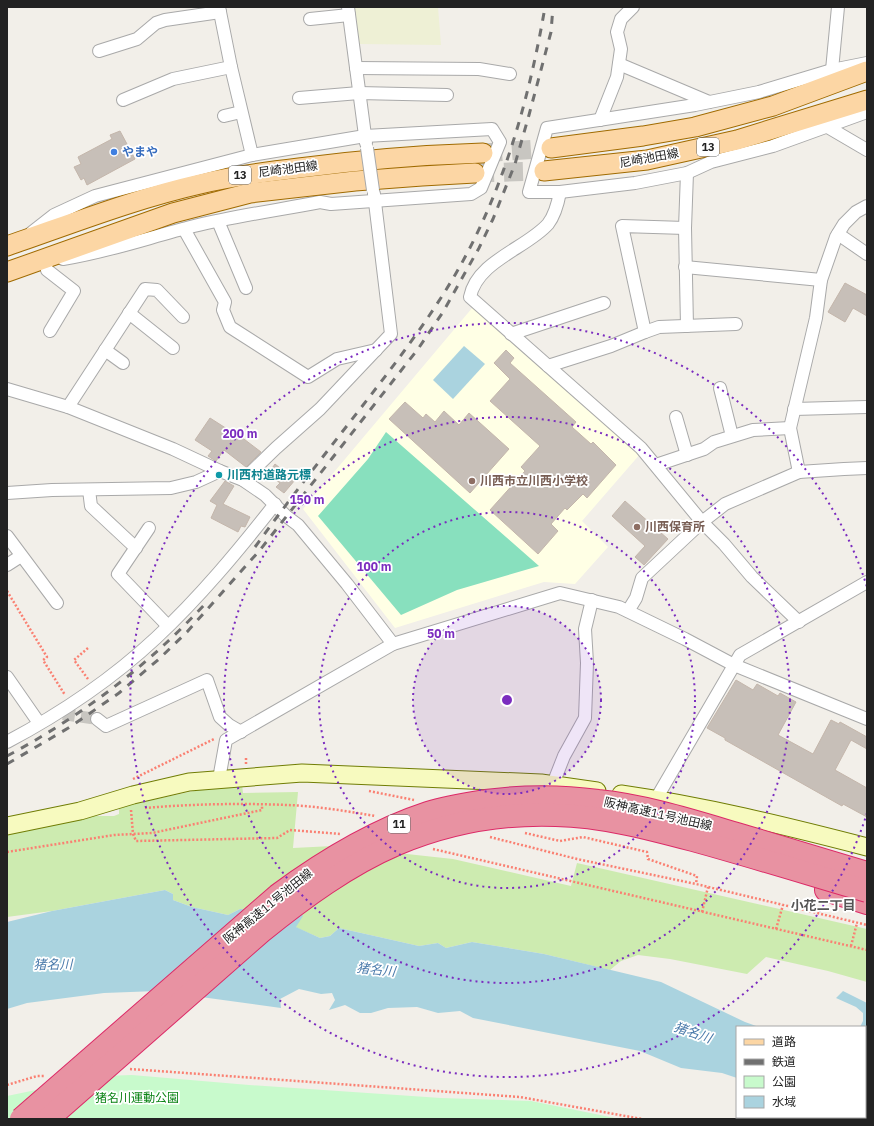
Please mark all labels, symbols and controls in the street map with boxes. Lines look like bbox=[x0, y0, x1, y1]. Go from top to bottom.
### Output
road number: 13 bbox=[697, 138, 719, 156]
place label: やまや bbox=[122, 144, 158, 159]
street label: 尼崎池田線 bbox=[618, 145, 680, 170]
marker: やまや bbox=[109, 147, 119, 157]
street label: 尼崎池田線 bbox=[257, 157, 319, 180]
road number: 13 bbox=[229, 166, 251, 184]
text: 200 m bbox=[222, 426, 258, 441]
place label: 川西村道路元標 bbox=[227, 467, 311, 482]
marker: 川西村道路元標 bbox=[214, 470, 224, 480]
place label: 川西市立川西小学校 bbox=[480, 473, 588, 488]
marker: 川西市立川西小学校 bbox=[467, 476, 477, 486]
text: 150 m bbox=[289, 492, 325, 507]
place label: 川西保育所 bbox=[645, 519, 705, 534]
marker: 川西保育所 bbox=[632, 522, 642, 532]
text: 100 m bbox=[356, 559, 392, 574]
text: 50 m bbox=[427, 626, 455, 641]
centre of rings bbox=[500, 693, 514, 707]
street label: 阪神高速11号池田線 bbox=[603, 794, 714, 833]
road number: 11 bbox=[388, 815, 410, 833]
street label: 阪神高速11号池田線 bbox=[220, 865, 315, 946]
district label: 小花二丁目 bbox=[790, 897, 856, 914]
water label: 猪名川 bbox=[33, 956, 75, 973]
water label: 猪名川 bbox=[356, 959, 398, 980]
water label: 猪名川 bbox=[672, 1018, 716, 1048]
legend bbox=[736, 1026, 866, 1118]
text: 道路 bbox=[772, 1034, 796, 1049]
text: 鉄道 bbox=[772, 1054, 796, 1069]
text: 公園 bbox=[772, 1074, 796, 1089]
park label: 猪名川運動公園 bbox=[95, 1090, 179, 1105]
text: 水域 bbox=[772, 1094, 796, 1109]

